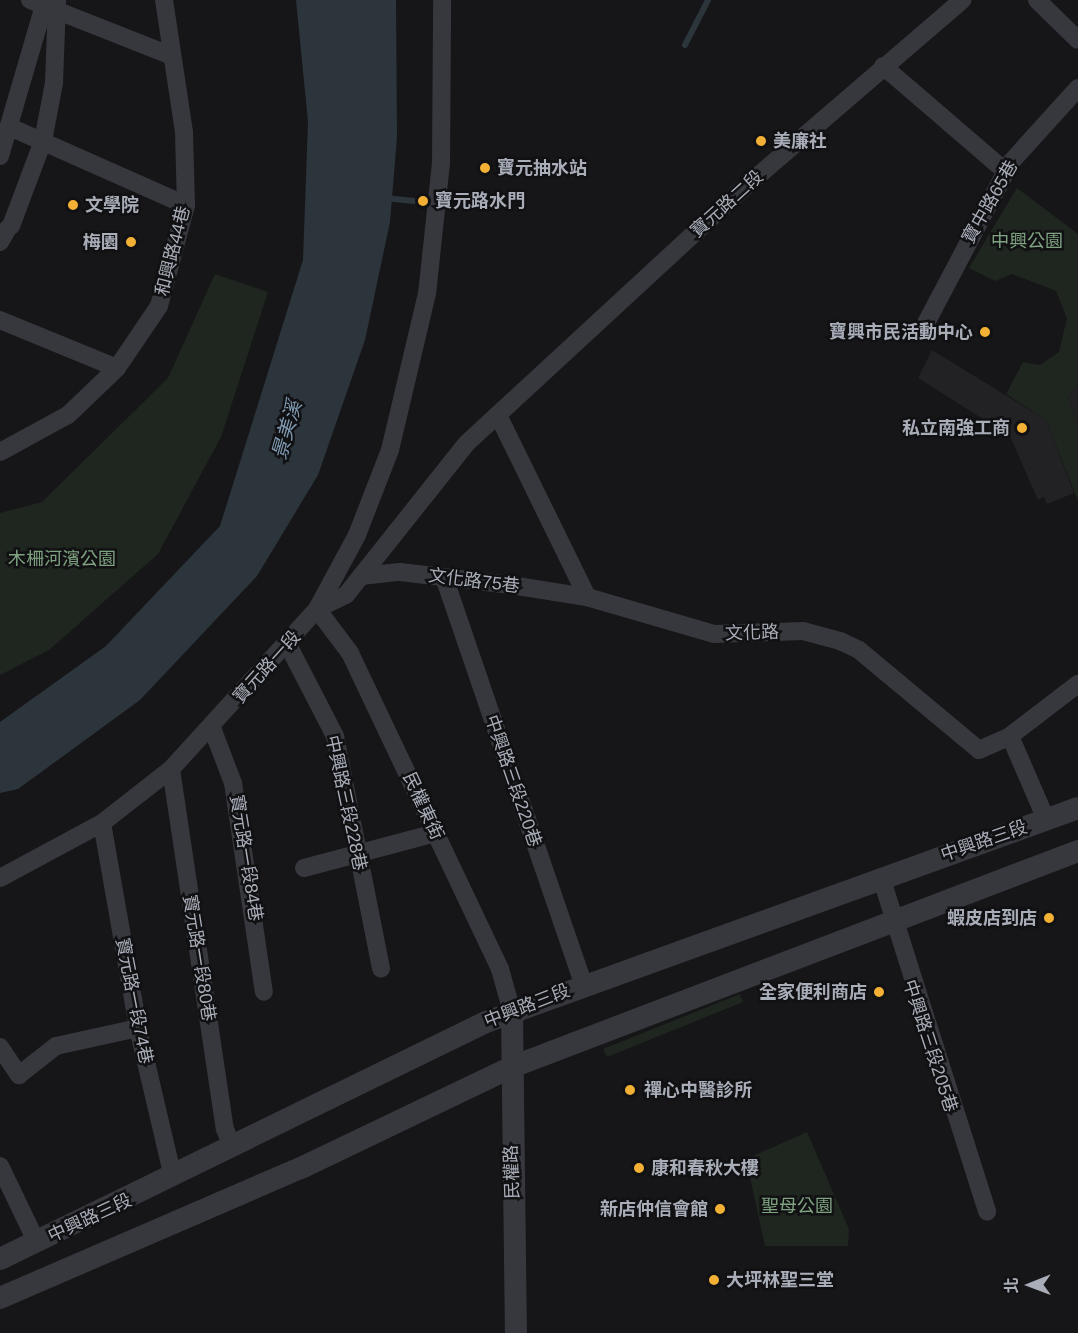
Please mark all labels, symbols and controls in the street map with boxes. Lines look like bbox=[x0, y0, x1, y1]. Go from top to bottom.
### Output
place label: 美廉社 bbox=[773, 130, 827, 152]
marker: 美廉社 bbox=[754, 134, 768, 148]
place label: 寶元抽水站 bbox=[497, 157, 587, 179]
street label: 寶中路65巷 bbox=[958, 157, 1022, 247]
marker: 寶元抽水站 bbox=[478, 161, 492, 175]
street label: 寶元路二段 bbox=[686, 166, 768, 242]
place label: 寶元路水門 bbox=[435, 190, 525, 212]
place label: 文學院 bbox=[85, 194, 139, 216]
marker: 寶元路水門 bbox=[416, 194, 430, 208]
marker: 文學院 bbox=[66, 198, 80, 212]
street label: 和興路44巷 bbox=[151, 204, 195, 298]
park label: 中興公園 bbox=[991, 230, 1063, 252]
place label: 梅園 bbox=[83, 231, 119, 253]
marker: 梅園 bbox=[124, 235, 138, 249]
place label: 寶興市民活動中心 bbox=[829, 321, 973, 343]
marker: 寶興市民活動中心 bbox=[978, 325, 992, 339]
water label: 景美溪 bbox=[267, 398, 307, 462]
place label: 私立南強工商 bbox=[902, 417, 1010, 439]
marker: 私立南強工商 bbox=[1015, 421, 1029, 435]
park label: 木柵河濱公園 bbox=[8, 548, 116, 570]
street label: 文化路75巷 bbox=[427, 565, 521, 597]
street label: 文化路 bbox=[725, 621, 779, 645]
street label: 寶元路一段 bbox=[229, 626, 305, 708]
street label: 中興路三段220巷 bbox=[480, 712, 546, 850]
street label: 中興路三段228巷 bbox=[321, 733, 371, 873]
street label: 民權東街 bbox=[398, 769, 448, 843]
street label: 寶元路一段84巷 bbox=[225, 793, 267, 923]
street label: 中興路三段 bbox=[938, 816, 1030, 866]
street label: 寶元路一段80巷 bbox=[178, 893, 220, 1023]
place label: 蝦皮店到店 bbox=[947, 907, 1037, 929]
marker: 蝦皮店到店 bbox=[1042, 911, 1056, 925]
street label: 寶元路一段74巷 bbox=[111, 936, 157, 1066]
street label: 中興路三段205巷 bbox=[898, 977, 962, 1115]
street label: 中興路三段 bbox=[481, 980, 573, 1032]
place label: 全家便利商店 bbox=[759, 981, 867, 1003]
marker: 全家便利商店 bbox=[872, 985, 886, 999]
place label: 禪心中醫診所 bbox=[644, 1079, 752, 1101]
marker: 禪心中醫診所 bbox=[621, 1081, 639, 1099]
street label: 民權路 bbox=[500, 1145, 524, 1199]
place label: 康和春秋大樓 bbox=[651, 1157, 759, 1179]
marker: 康和春秋大樓 bbox=[632, 1161, 646, 1175]
street label: 中興路三段 bbox=[45, 1189, 135, 1247]
park label: 聖母公園 bbox=[761, 1195, 833, 1217]
place label: 新店仲信會館 bbox=[600, 1198, 708, 1220]
marker: 新店仲信會館 bbox=[713, 1202, 727, 1216]
north arrow bbox=[1000, 1255, 1060, 1315]
place label: 大坪林聖三堂 bbox=[726, 1269, 834, 1291]
marker: 大坪林聖三堂 bbox=[707, 1273, 721, 1287]
text: 北 bbox=[1003, 1277, 1020, 1293]

